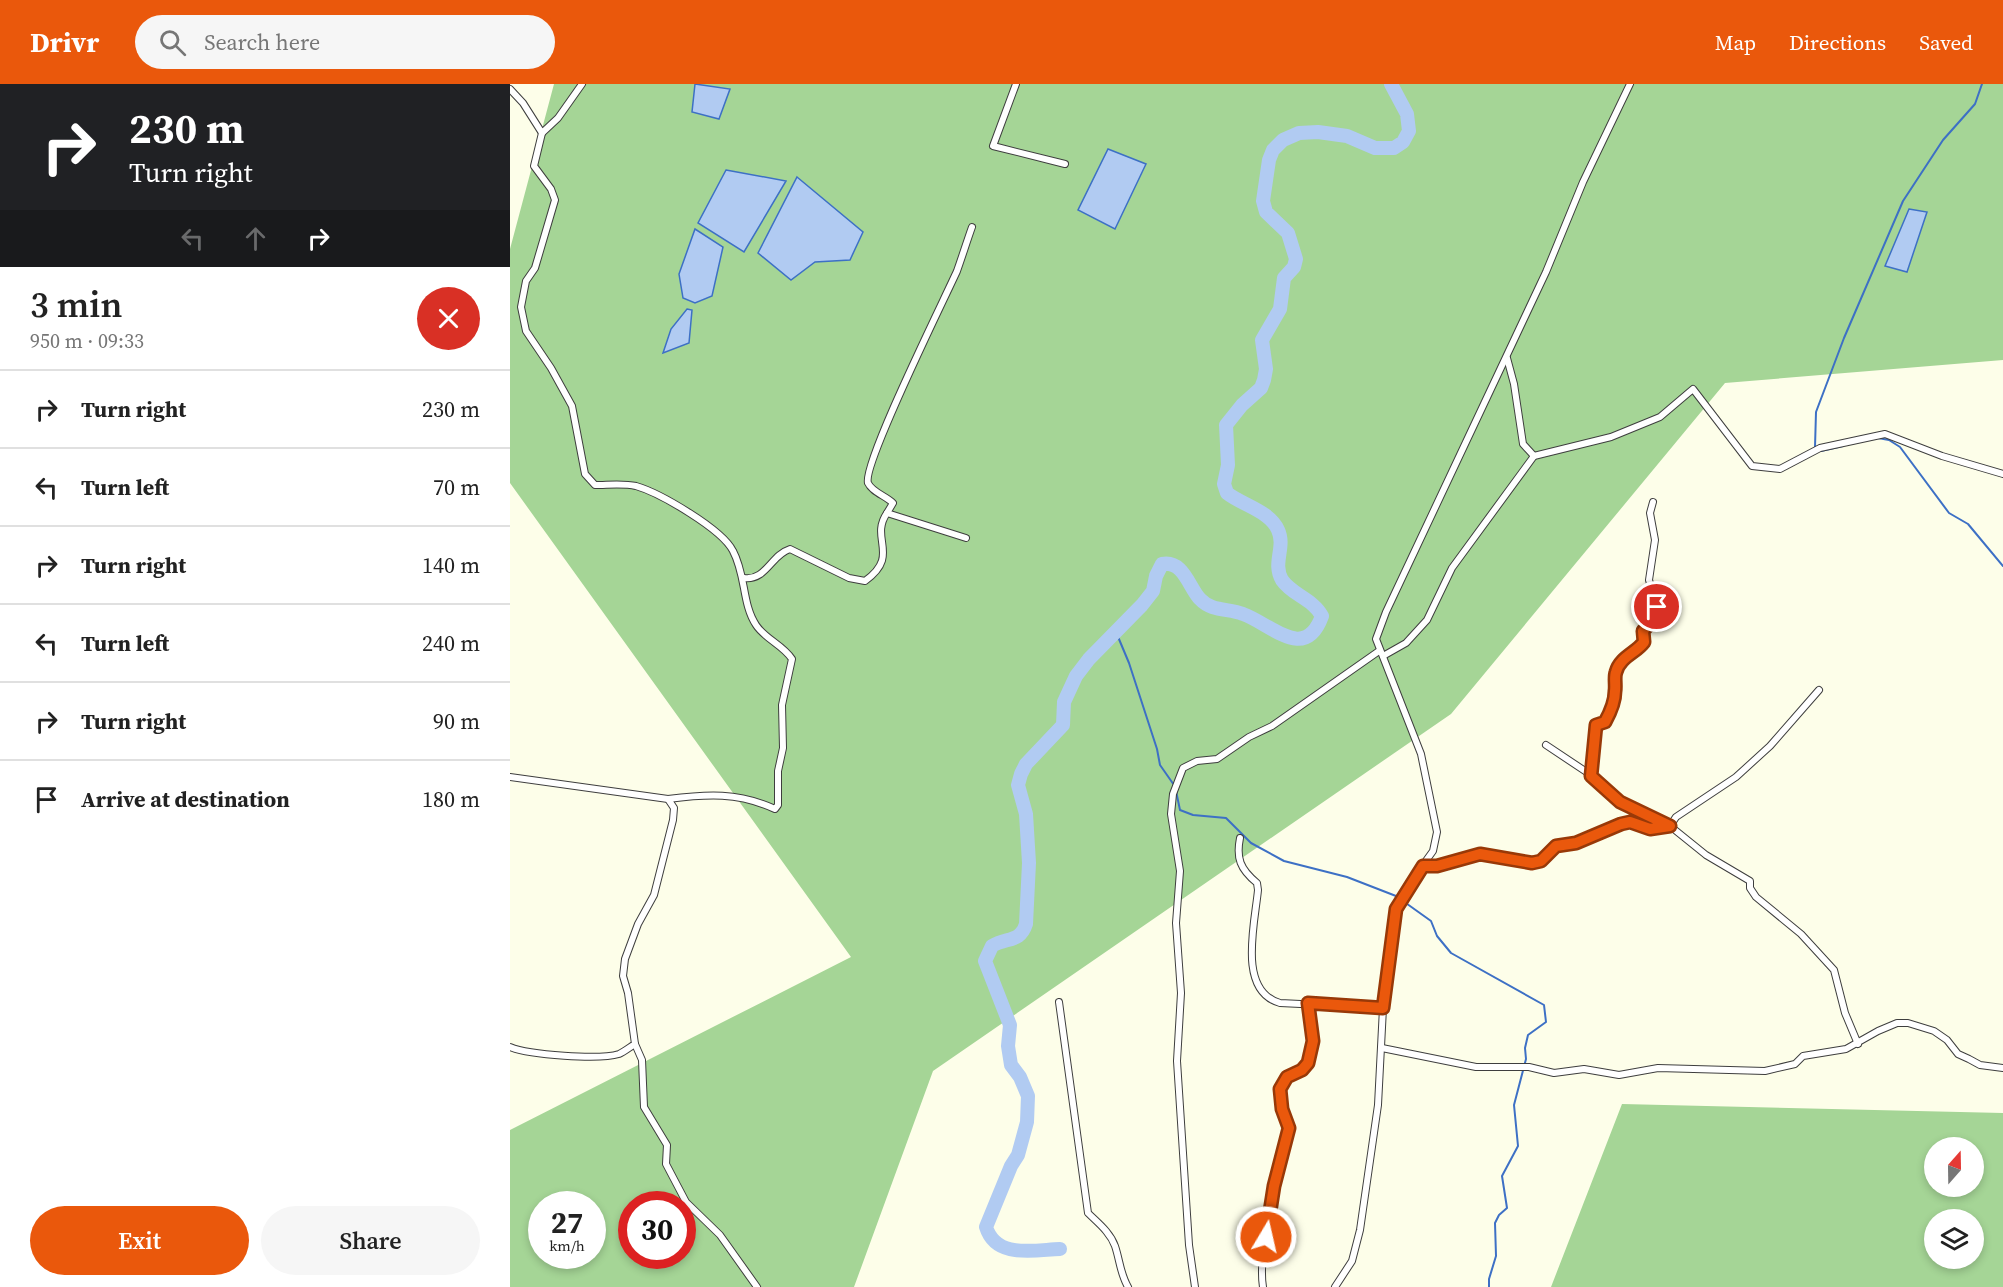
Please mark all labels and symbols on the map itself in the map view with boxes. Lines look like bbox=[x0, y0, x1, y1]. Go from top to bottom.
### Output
pin bbox=[1631, 581, 1682, 632]
north arrow bbox=[1924, 1137, 1984, 1197]
speed limit sign: 30 bbox=[618, 1191, 696, 1269]
position arrow bbox=[1234, 1205, 1298, 1269]

